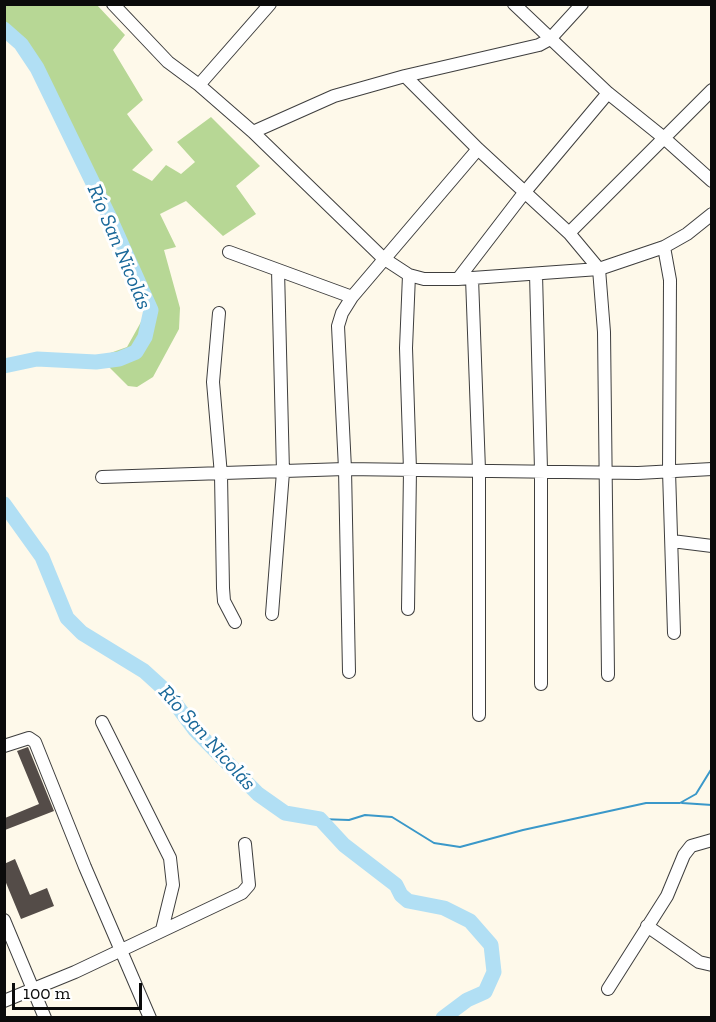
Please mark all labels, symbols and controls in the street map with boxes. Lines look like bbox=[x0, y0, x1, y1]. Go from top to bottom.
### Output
water label: Río San Nicolás bbox=[81, 181, 157, 313]
water label: Río San Nicolás bbox=[153, 680, 261, 796]
scale bar bbox=[15, 971, 146, 1009]
text: 100 m bbox=[23, 982, 70, 1004]

